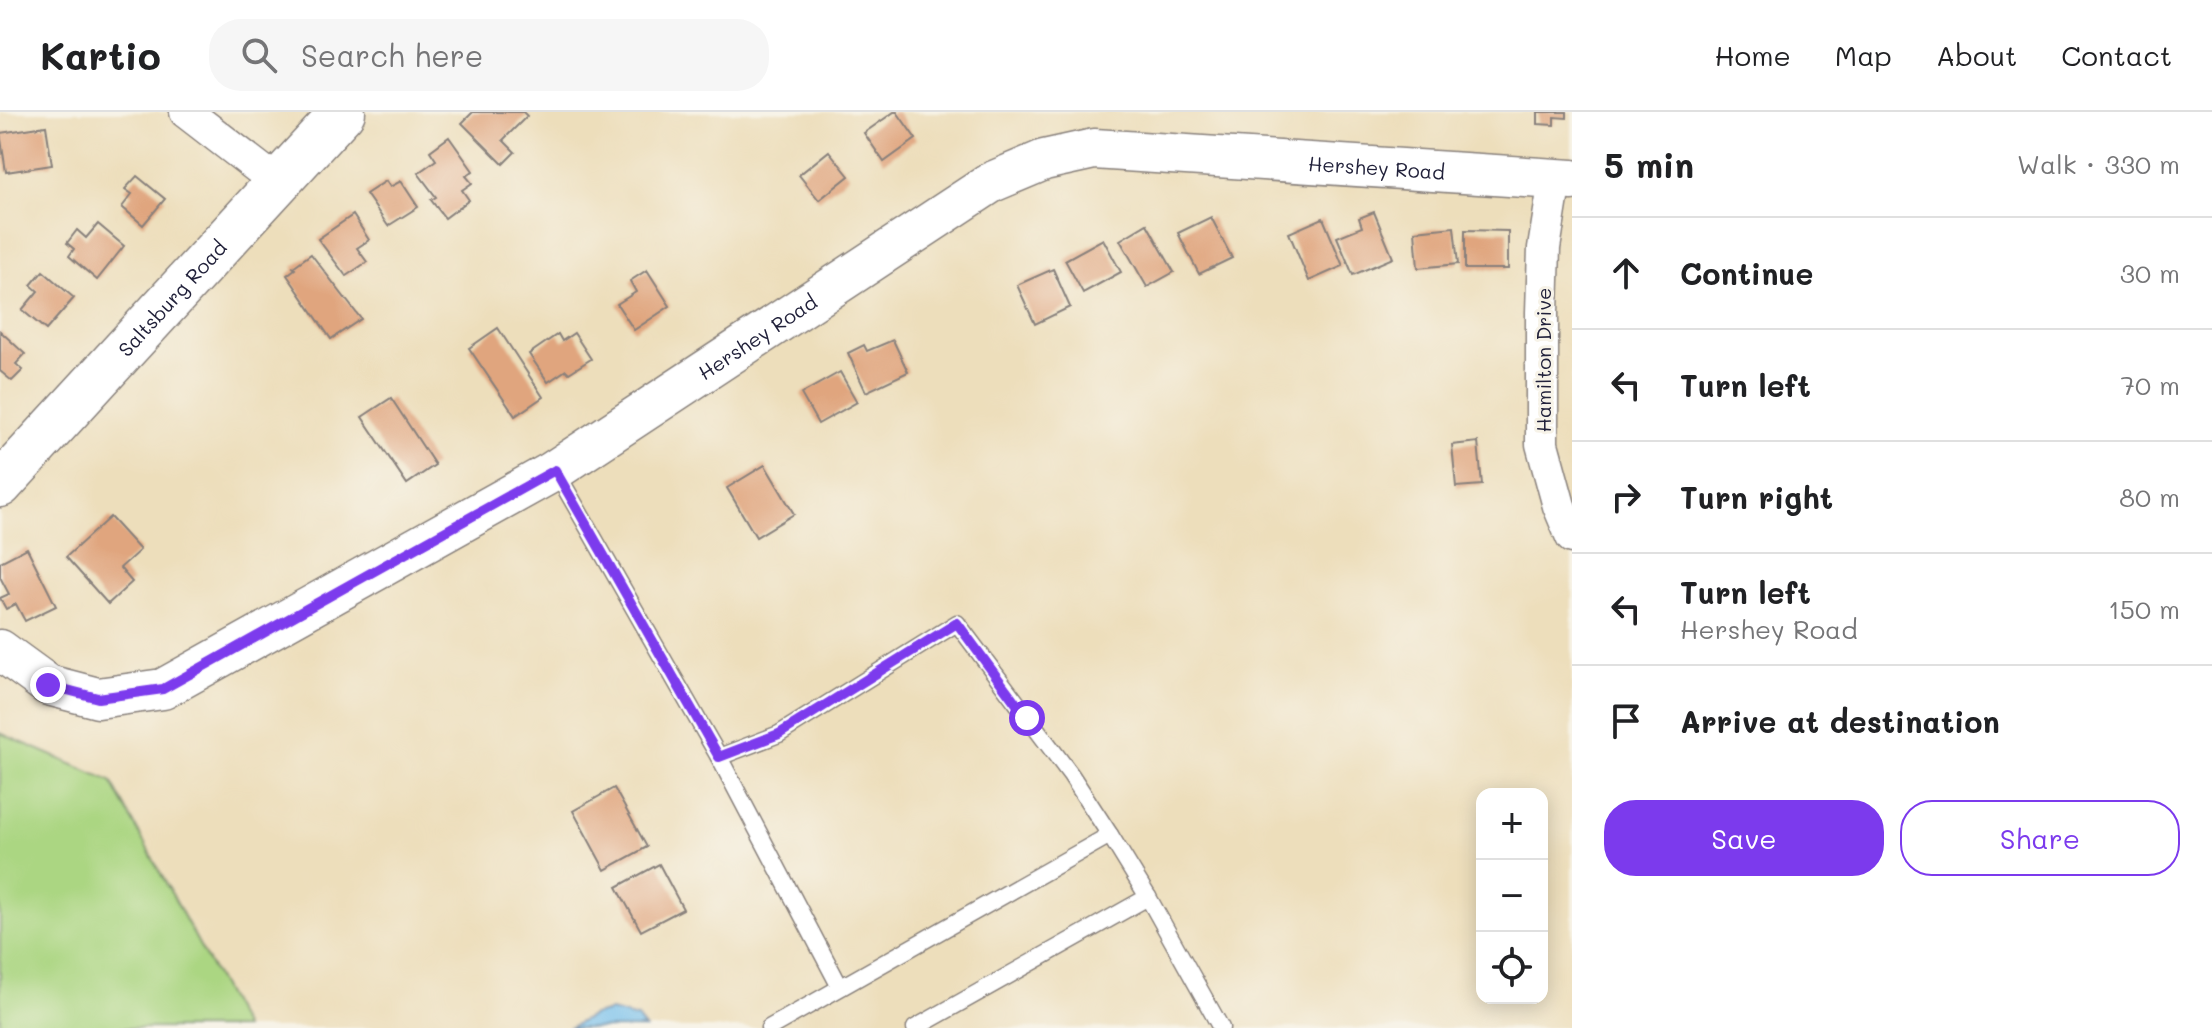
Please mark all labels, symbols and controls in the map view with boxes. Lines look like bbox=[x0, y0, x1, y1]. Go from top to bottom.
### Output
search box bbox=[209, 19, 769, 91]
text: Kartio bbox=[40, 30, 161, 80]
icon: search bbox=[237, 33, 281, 77]
text: Search here bbox=[301, 35, 483, 75]
text: Home bbox=[1715, 37, 1791, 73]
text: Map bbox=[1835, 37, 1892, 73]
text: About bbox=[1936, 37, 2017, 73]
text: Contact bbox=[2061, 37, 2172, 73]
text: 5 min bbox=[1604, 142, 1694, 187]
text: Walk · 330 m bbox=[2017, 147, 2180, 181]
street label: Hershey Road bbox=[1308, 150, 1446, 185]
street label: Saltsburg Road bbox=[112, 234, 232, 362]
icon: ahead bbox=[1604, 251, 1648, 295]
text: Continue bbox=[1680, 253, 1813, 293]
text: 30 m bbox=[2120, 256, 2180, 290]
street label: Hershey Road bbox=[693, 288, 822, 385]
street label: Hamilton Drive bbox=[1530, 288, 1556, 432]
icon: left bbox=[1604, 363, 1648, 407]
text: Turn left bbox=[1680, 365, 1811, 405]
text: 70 m bbox=[2120, 368, 2180, 402]
icon: right bbox=[1604, 475, 1648, 519]
text: Turn right bbox=[1680, 477, 1833, 517]
text: 80 m bbox=[2119, 480, 2180, 514]
text: Turn left bbox=[1680, 572, 1811, 612]
icon: left bbox=[1604, 587, 1648, 631]
text: 150 m bbox=[2108, 592, 2180, 626]
text: Hershey Road bbox=[1680, 612, 1858, 646]
route end bbox=[30, 667, 66, 703]
icon: arrive bbox=[1604, 699, 1648, 743]
route start bbox=[1009, 700, 1045, 736]
text: Arrive at destination bbox=[1680, 701, 2000, 741]
map controls bbox=[1476, 788, 1548, 1004]
button: + bbox=[1476, 788, 1548, 860]
button: Save bbox=[1604, 800, 1884, 876]
button: Share bbox=[1900, 800, 2180, 876]
button: − bbox=[1476, 860, 1548, 932]
button: locate bbox=[1476, 932, 1548, 1004]

